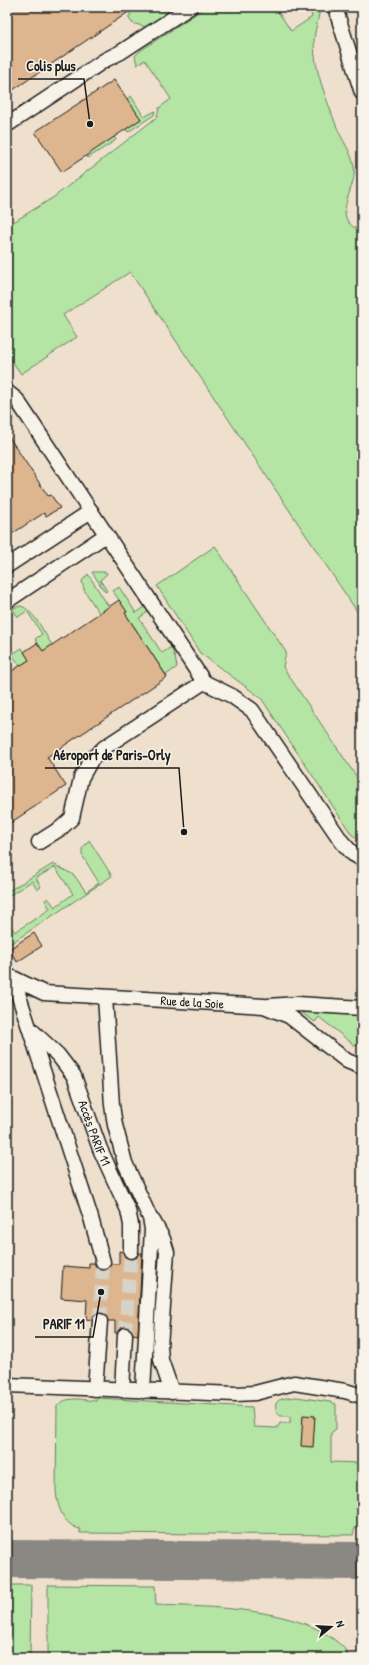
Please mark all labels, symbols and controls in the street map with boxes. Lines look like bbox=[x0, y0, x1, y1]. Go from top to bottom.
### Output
callout: Colis plus bbox=[18, 53, 84, 79]
text: Colis plus bbox=[26, 56, 76, 77]
callout: Aéroport de Paris-Orly bbox=[45, 742, 179, 768]
text: Aéroport de Paris-Orly bbox=[53, 745, 171, 766]
street label: Rue de la Soie bbox=[160, 991, 225, 1013]
street label: Accès PARIF 11 bbox=[74, 1098, 115, 1169]
callout: PARIF 11 bbox=[35, 1311, 93, 1337]
text: PARIF 11 bbox=[43, 1314, 85, 1333]
north arrow bbox=[311, 1607, 351, 1647]
text: N bbox=[333, 1619, 348, 1629]

